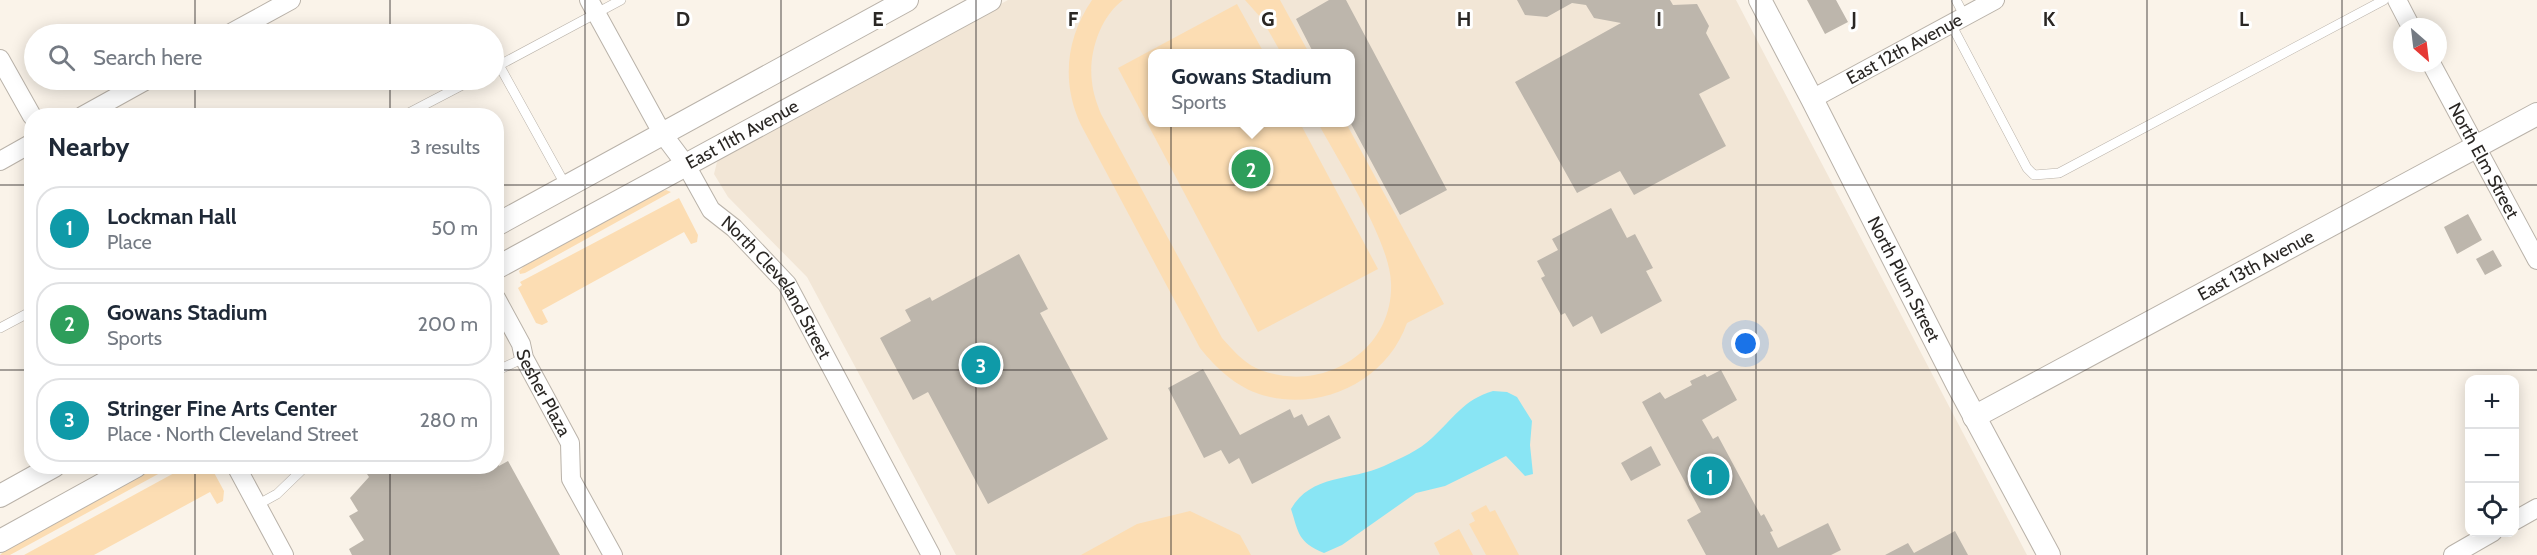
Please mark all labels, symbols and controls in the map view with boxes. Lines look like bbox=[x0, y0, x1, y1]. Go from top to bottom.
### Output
text: D bbox=[676, 7, 690, 31]
text: E bbox=[872, 7, 884, 31]
text: F bbox=[1068, 7, 1079, 31]
text: G bbox=[1261, 7, 1275, 31]
text: H bbox=[1457, 7, 1471, 31]
text: I bbox=[1656, 7, 1662, 31]
text: J bbox=[1850, 7, 1857, 31]
text: K bbox=[2043, 7, 2056, 31]
text: L bbox=[2239, 7, 2249, 31]
street label: East 12th Avenue bbox=[1843, 9, 1966, 89]
north arrow bbox=[2393, 18, 2447, 72]
search box bbox=[24, 24, 504, 90]
icon: search bbox=[45, 41, 78, 74]
text: Search here bbox=[93, 44, 202, 71]
popup bbox=[1148, 49, 1355, 127]
text: Gowans Stadium bbox=[1171, 63, 1332, 90]
text: Sports bbox=[1171, 90, 1226, 114]
street label: East 11th Avenue bbox=[682, 95, 802, 174]
street label: North Elm Street bbox=[2444, 99, 2524, 222]
text: Nearby bbox=[48, 131, 129, 163]
text: 3 results bbox=[410, 135, 480, 159]
pin: 2 bbox=[1232, 146, 1270, 192]
text: Lockman Hall bbox=[107, 203, 237, 230]
street label: North Cleveland Street bbox=[717, 211, 836, 363]
street label: North Plum Street bbox=[1863, 213, 1945, 346]
text: 1 bbox=[66, 216, 73, 240]
text: 50 m bbox=[431, 216, 478, 240]
street label: East 13th Avenue bbox=[2194, 225, 2318, 306]
text: Place bbox=[107, 230, 152, 254]
text: Gowans Stadium bbox=[107, 299, 267, 326]
text: 2 bbox=[64, 312, 75, 336]
text: 200 m bbox=[418, 312, 478, 336]
text: Sports bbox=[107, 326, 162, 350]
your location bbox=[1731, 329, 1760, 358]
pin: 3 bbox=[962, 342, 1000, 388]
street label: Sesher Plaza bbox=[511, 347, 575, 440]
map controls bbox=[2465, 375, 2519, 537]
button: + bbox=[2465, 375, 2519, 429]
text: Stringer Fine Arts Center bbox=[107, 395, 337, 422]
text: 3 bbox=[64, 408, 75, 432]
text: 280 m bbox=[419, 408, 478, 432]
text: Place · North Cleveland Street bbox=[107, 422, 358, 446]
button: − bbox=[2465, 429, 2519, 483]
pin: 1 bbox=[1690, 454, 1730, 498]
button: locate bbox=[2465, 483, 2519, 537]

